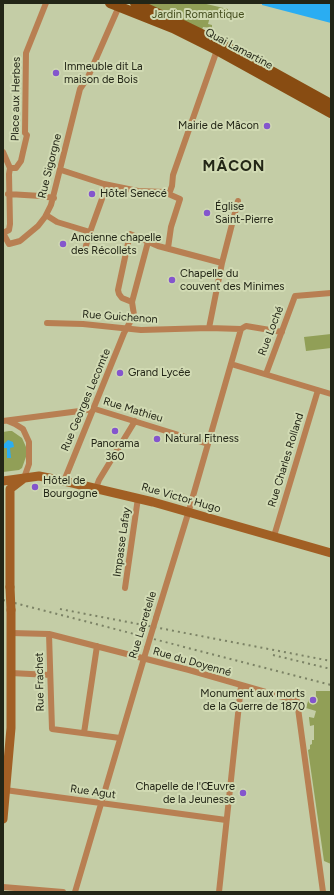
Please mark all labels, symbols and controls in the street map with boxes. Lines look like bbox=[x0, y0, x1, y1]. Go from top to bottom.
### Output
park label: Jardin Romantique bbox=[152, 8, 244, 22]
street label: Quai Lamartine bbox=[203, 26, 275, 72]
street label: Place aux Herbes bbox=[9, 57, 23, 141]
place label: Immeuble dit La maison de Bois bbox=[64, 60, 143, 86]
marker: Immeuble dit La maison de Bois bbox=[51, 68, 61, 78]
place label: Mairie de Mâcon bbox=[178, 119, 259, 133]
marker: Mairie de Mâcon bbox=[262, 121, 272, 131]
street label: Rue Sigorgne bbox=[36, 132, 64, 200]
district label: MÂCON bbox=[203, 158, 265, 176]
place label: Hôtel Senecé bbox=[100, 187, 167, 201]
marker: Hôtel Senecé bbox=[87, 189, 97, 199]
place label: Église Saint-Pierre bbox=[215, 200, 273, 226]
marker: Église Saint-Pierre bbox=[202, 208, 212, 218]
place label: Ancienne chapelle des Récollets bbox=[71, 231, 161, 257]
marker: Ancienne chapelle des Récollets bbox=[58, 239, 68, 249]
place label: Chapelle du couvent des Minimes bbox=[180, 267, 284, 293]
marker: Chapelle du couvent des Minimes bbox=[167, 275, 177, 285]
street label: Rue Loché bbox=[256, 304, 286, 358]
street label: Rue Guichenon bbox=[82, 308, 158, 326]
street label: Rue Georges Lecomte bbox=[58, 347, 114, 453]
place label: Grand Lycée bbox=[128, 366, 190, 380]
marker: Grand Lycée bbox=[115, 368, 125, 378]
street label: Rue Mathieu bbox=[102, 395, 164, 425]
street label: Rue Charles Rolland bbox=[265, 411, 307, 509]
marker: Panorama 360 bbox=[110, 426, 120, 436]
place label: Natural Fitness bbox=[165, 432, 239, 446]
marker: Natural Fitness bbox=[152, 434, 162, 444]
place label: Panorama 360 bbox=[91, 437, 139, 463]
place label: Hôtel de Bourgogne bbox=[43, 474, 97, 500]
street label: Rue Victor Hugo bbox=[140, 480, 222, 516]
marker: Hôtel de Bourgogne bbox=[30, 482, 40, 492]
street label: Impasse Lafay bbox=[111, 506, 133, 578]
street label: Rue Lacretelle bbox=[126, 590, 160, 660]
street label: Rue du Doyenné bbox=[151, 645, 233, 679]
street label: Rue Frachet bbox=[33, 652, 47, 712]
place label: Monument aux morts de la Guerre de 1870 bbox=[200, 687, 305, 713]
marker: Monument aux morts de la Guerre de 1870 bbox=[308, 695, 318, 705]
place label: Chapelle de l'Œuvre de la Jeunesse bbox=[135, 780, 235, 806]
street label: Rue Agut bbox=[69, 782, 117, 802]
marker: Chapelle de l'Œuvre de la Jeunesse bbox=[238, 788, 248, 798]

